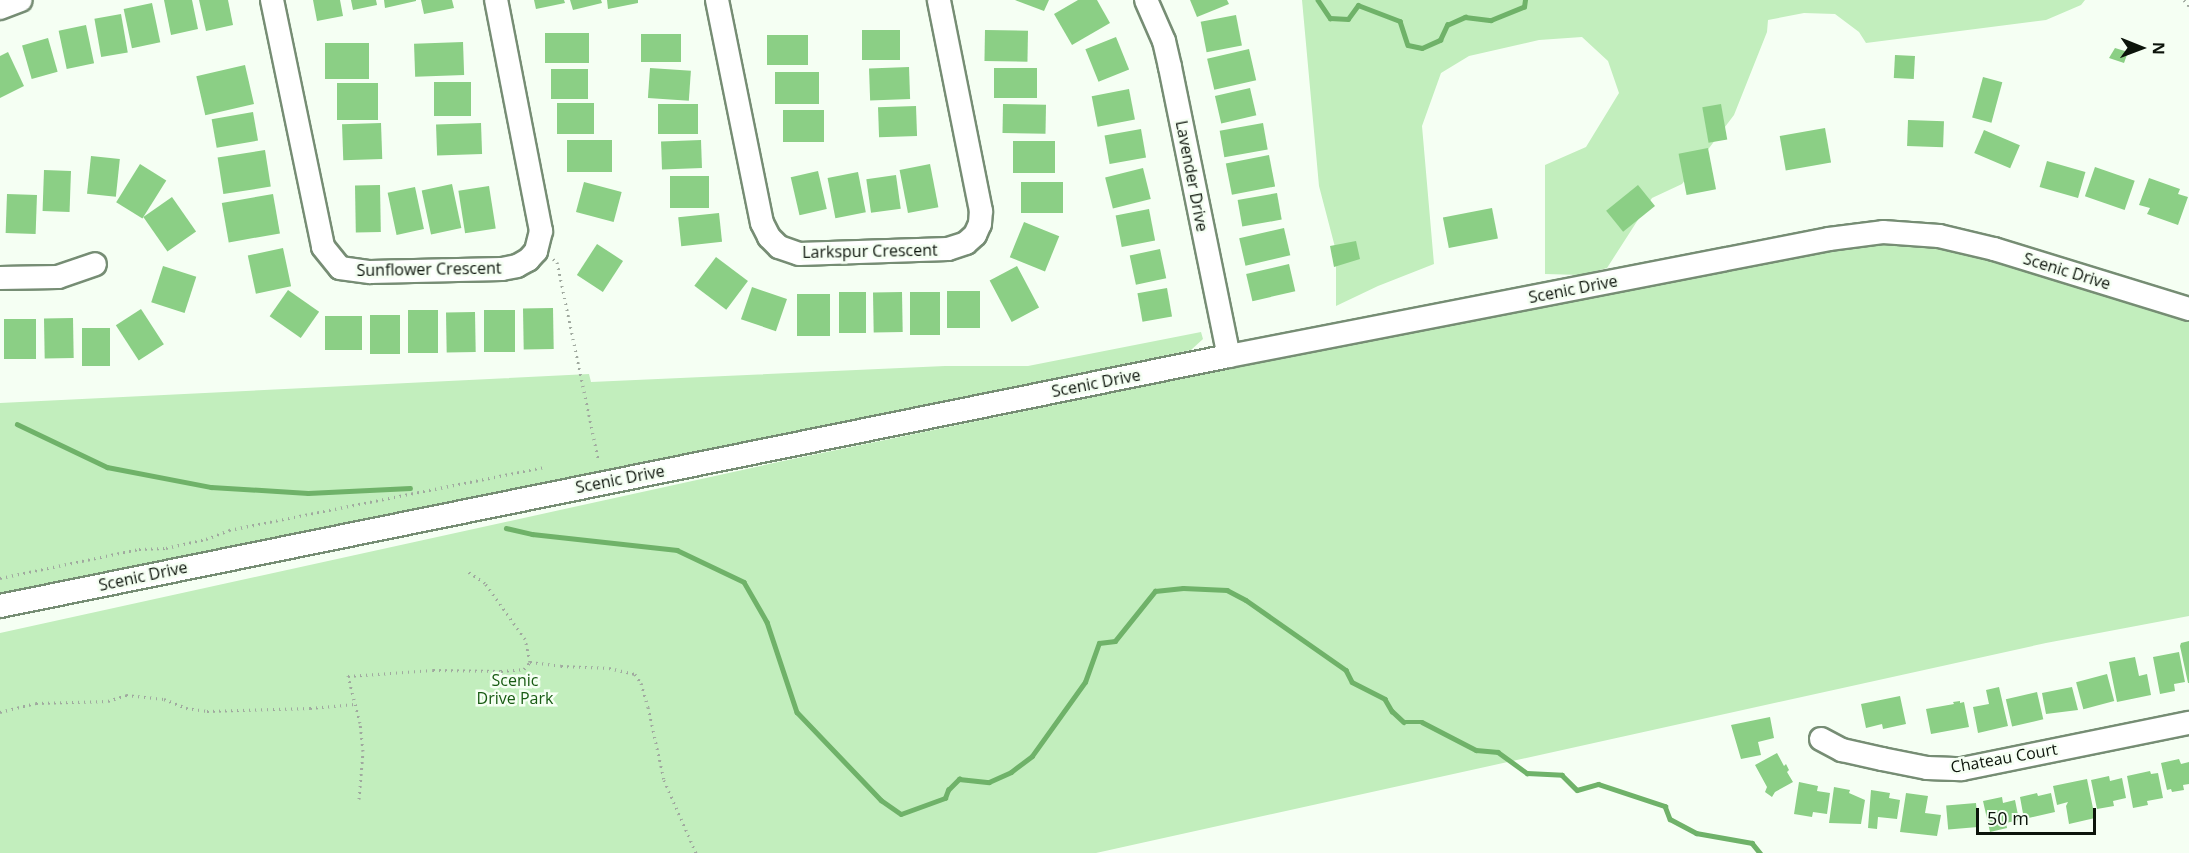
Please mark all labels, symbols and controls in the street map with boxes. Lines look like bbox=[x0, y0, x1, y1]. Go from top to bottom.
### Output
north arrow bbox=[2111, 18, 2171, 78]
text: N bbox=[2148, 42, 2170, 55]
street label: Lavender Drive bbox=[1172, 119, 1212, 233]
street label: Larkspur Crescent bbox=[802, 240, 938, 262]
street label: Scenic Drive bbox=[2021, 249, 2113, 293]
street label: Sunflower Crescent bbox=[356, 258, 502, 280]
street label: Scenic Drive bbox=[1527, 271, 1619, 307]
street label: Scenic Drive bbox=[1050, 365, 1142, 401]
street label: Scenic Drive bbox=[574, 461, 666, 497]
street label: Scenic Drive bbox=[97, 557, 189, 595]
park label: Scenic Drive Park bbox=[477, 670, 553, 708]
street label: Chateau Court bbox=[1949, 739, 2059, 777]
scale bar bbox=[1979, 796, 2099, 834]
text: 50 m bbox=[1987, 806, 2029, 830]

